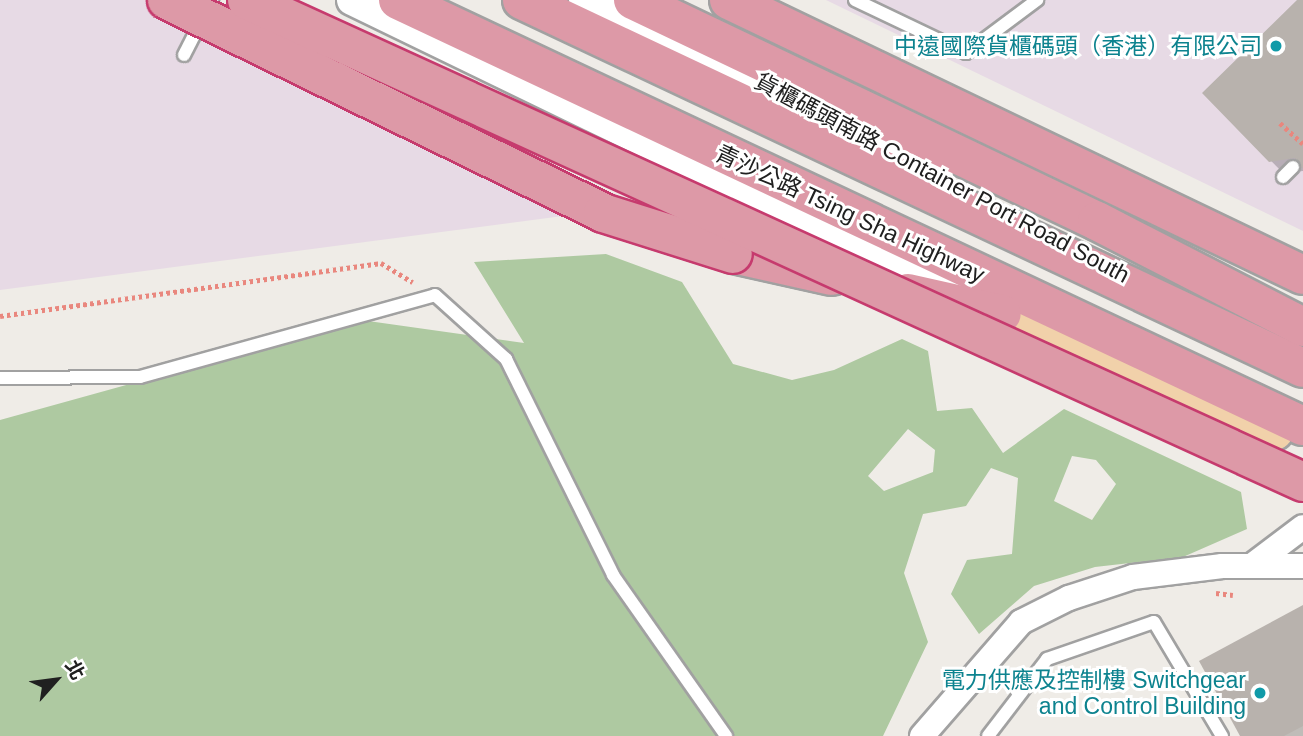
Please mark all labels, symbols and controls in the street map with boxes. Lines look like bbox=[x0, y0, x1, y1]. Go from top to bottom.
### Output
place label: 中遠國際貨櫃碼頭（香港）有限公司 bbox=[894, 32, 1262, 60]
marker: 中遠國際貨櫃碼頭（香港）有限公司 bbox=[1268, 38, 1284, 54]
street label: 貨櫃碼頭南路 Container Port Road South bbox=[750, 67, 1134, 289]
street label: 青沙公路 Tsing Sha Highway bbox=[711, 139, 989, 289]
north arrow bbox=[21, 645, 91, 715]
text: 北 bbox=[61, 657, 89, 683]
place label: 電力供應及控制樓 Switchgear and Control Building bbox=[942, 666, 1246, 720]
marker: 電力供應及控制樓 Switchgear and Control Building bbox=[1252, 685, 1268, 701]

